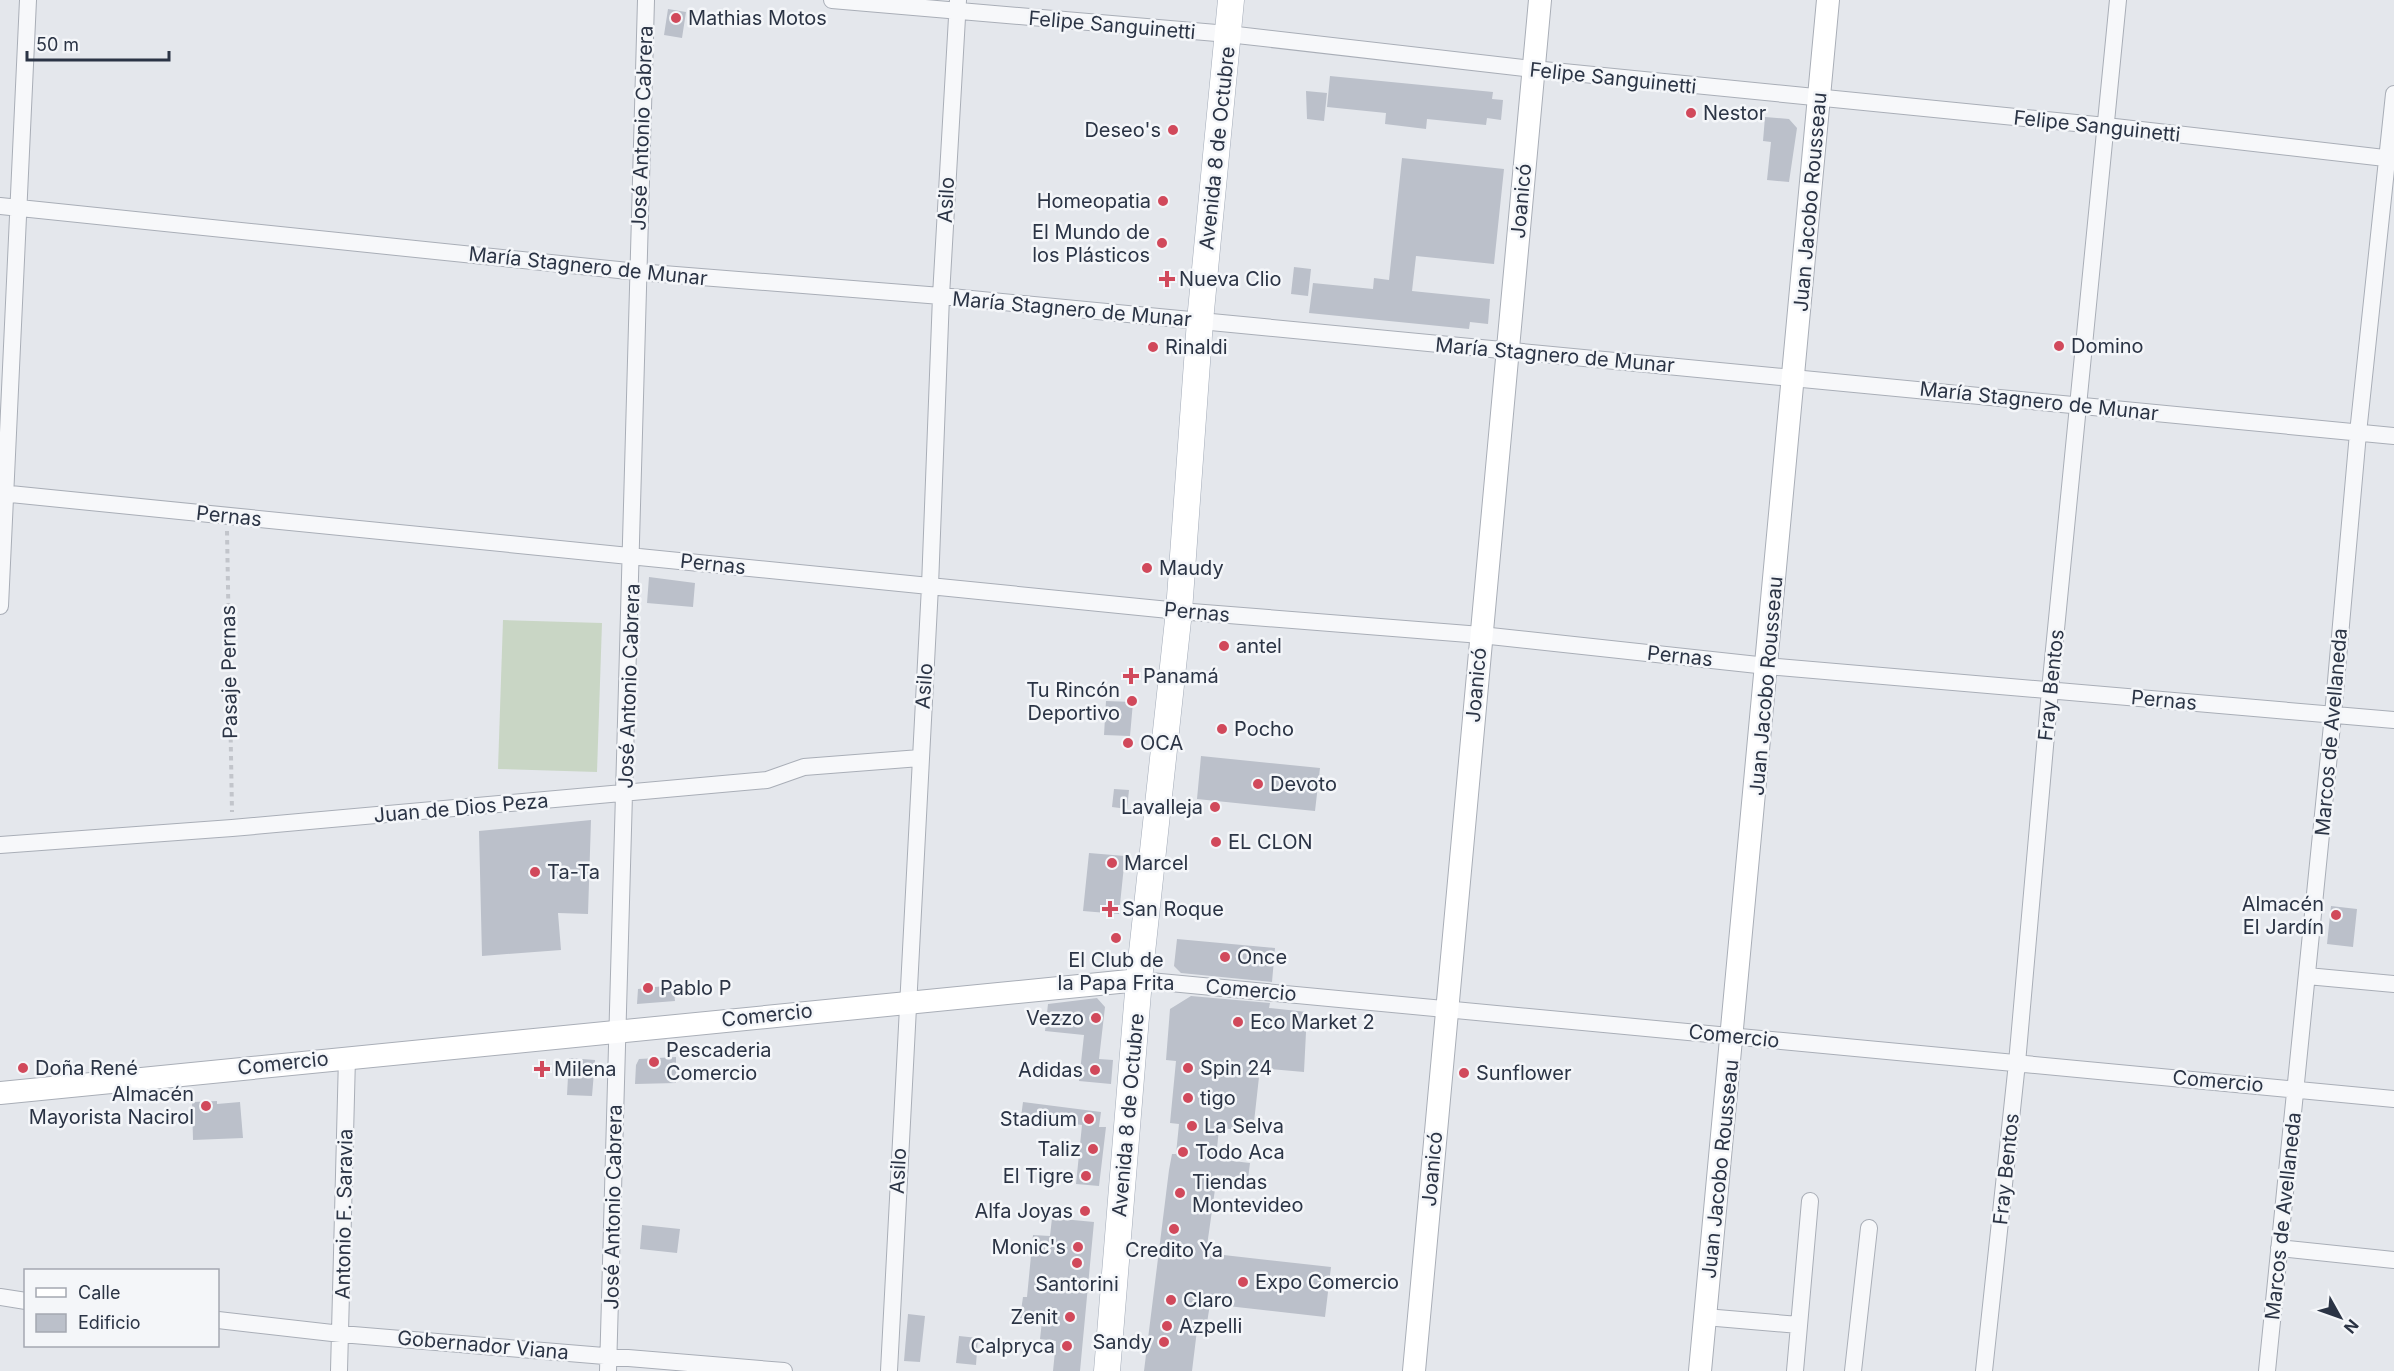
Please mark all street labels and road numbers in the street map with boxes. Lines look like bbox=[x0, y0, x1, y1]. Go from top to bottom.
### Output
street label: Felipe Sanguinetti bbox=[1027, 6, 1197, 44]
street label: José Antonio Cabrera bbox=[626, 25, 658, 231]
street label: Avenida 8 de Octubre bbox=[1194, 45, 1240, 251]
street label: Felipe Sanguinetti bbox=[1528, 57, 1698, 99]
street label: Juan Jacobo Rousseau bbox=[1788, 91, 1832, 313]
street label: Felipe Sanguinetti bbox=[2012, 105, 2182, 147]
street label: Joanicó bbox=[1506, 163, 1536, 239]
street label: Asilo bbox=[933, 176, 959, 224]
street label: María Stagnero de Munar bbox=[467, 242, 709, 291]
street label: María Stagnero de Munar bbox=[951, 287, 1193, 331]
street label: María Stagnero de Munar bbox=[1434, 333, 1676, 377]
street label: María Stagnero de Munar bbox=[1918, 377, 2160, 426]
street label: Pernas bbox=[195, 501, 263, 531]
street label: Pernas bbox=[679, 549, 747, 579]
street label: Juan Jacobo Rousseau bbox=[1744, 575, 1788, 797]
street label: José Antonio Cabrera bbox=[613, 583, 645, 789]
street label: Pernas bbox=[1163, 597, 1231, 627]
street label: Pasaje Pernas bbox=[216, 605, 242, 739]
street label: Marcos de Avellaneda bbox=[2310, 627, 2352, 837]
street label: Fray Bentos bbox=[2033, 628, 2069, 742]
street label: Pernas bbox=[1646, 641, 1714, 671]
street label: Joanicó bbox=[1461, 647, 1491, 723]
street label: Asilo bbox=[910, 662, 938, 710]
street label: Pernas bbox=[2130, 685, 2198, 715]
street label: Juan de Dios Peza bbox=[373, 788, 549, 828]
street label: Comercio bbox=[1205, 974, 1297, 1006]
street label: Comercio bbox=[720, 998, 814, 1032]
street label: Avenida 8 de Octubre bbox=[1107, 1012, 1149, 1218]
street label: Comercio bbox=[1687, 1019, 1781, 1053]
street label: Comercio bbox=[236, 1046, 330, 1080]
street label: Juan Jacobo Rousseau bbox=[1697, 1058, 1743, 1280]
street label: Comercio bbox=[2172, 1065, 2264, 1097]
street label: José Antonio Cabrera bbox=[599, 1104, 627, 1310]
street label: Marcos de Avellaneda bbox=[2260, 1111, 2306, 1321]
street label: Fray Bentos bbox=[1988, 1112, 2024, 1226]
street label: Antonio F. Saravia bbox=[331, 1128, 357, 1300]
street label: Joanicó bbox=[1417, 1131, 1447, 1207]
street label: Asilo bbox=[885, 1147, 911, 1195]
street label: Gobernador Viana bbox=[396, 1326, 570, 1364]

